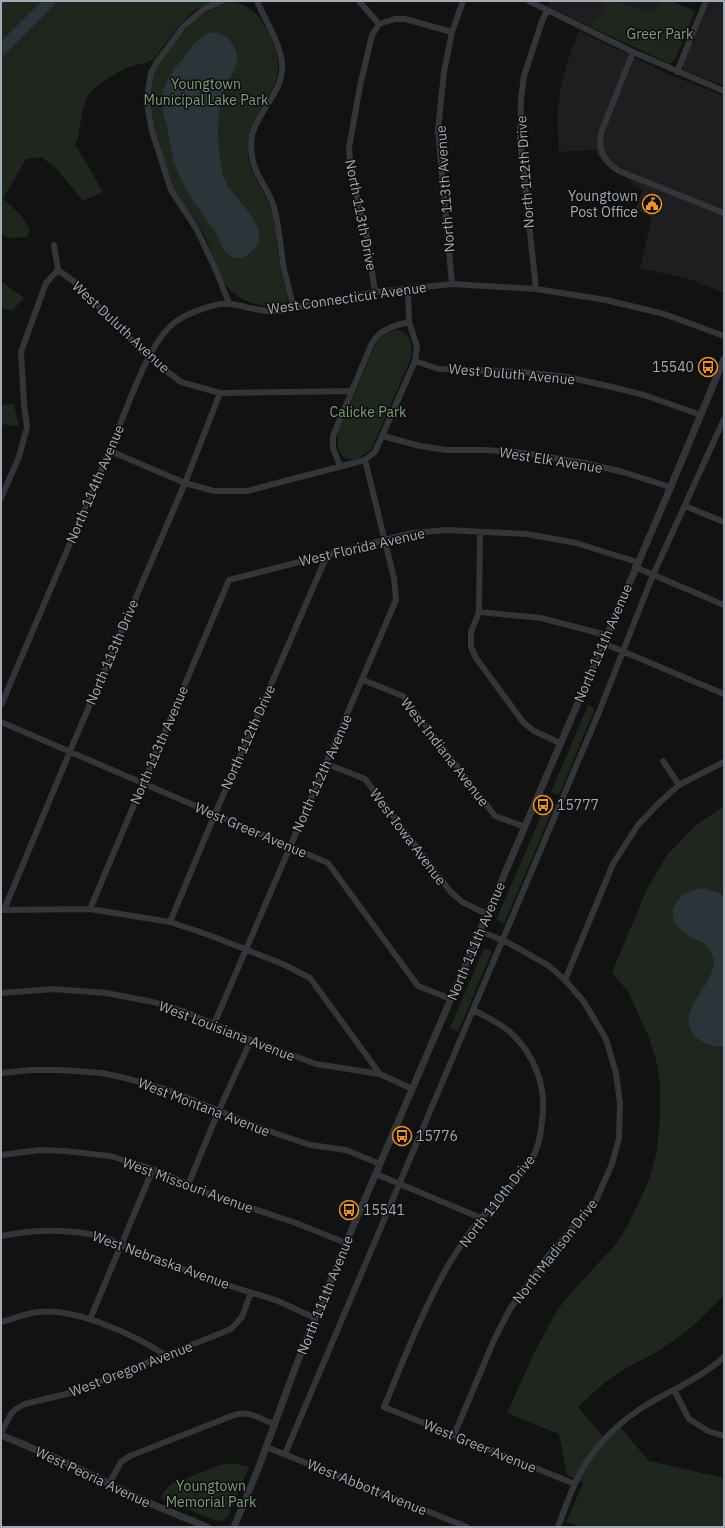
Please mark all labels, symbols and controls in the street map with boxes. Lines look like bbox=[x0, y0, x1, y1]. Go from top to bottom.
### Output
park label: Greer Park bbox=[627, 25, 694, 43]
park label: Youngtown Municipal Lake Park bbox=[144, 75, 269, 109]
street label: North 112th Drive bbox=[512, 115, 538, 229]
street label: North 113th Avenue bbox=[432, 125, 458, 253]
street label: North 113th Drive bbox=[341, 158, 381, 272]
place label: Youngtown Post Office bbox=[568, 187, 638, 221]
public building icon: Youngtown Post Office bbox=[641, 193, 663, 215]
street label: West Duluth Avenue bbox=[68, 277, 174, 377]
street label: West Connecticut Avenue bbox=[266, 278, 428, 318]
bus stop icon: 15540 bbox=[697, 356, 719, 378]
place label: 15540 bbox=[652, 358, 694, 376]
street label: West Duluth Avenue bbox=[448, 360, 576, 389]
park label: Calicke Park bbox=[330, 403, 407, 421]
street label: North 114th Avenue bbox=[62, 422, 128, 546]
street label: West Elk Avenue bbox=[498, 443, 604, 477]
street label: West Florida Avenue bbox=[297, 524, 427, 570]
street label: North 111th Avenue bbox=[570, 581, 636, 705]
street label: North 113th Drive bbox=[82, 596, 142, 708]
street label: North 112th Drive bbox=[217, 681, 279, 792]
street label: North 113th Avenue bbox=[126, 683, 192, 807]
street label: West Indiana Avenue bbox=[397, 694, 493, 810]
street label: North 112th Avenue bbox=[288, 711, 356, 835]
street label: West Iowa Avenue bbox=[366, 785, 450, 889]
bus stop icon: 15777 bbox=[532, 794, 554, 816]
place label: 15777 bbox=[557, 796, 599, 814]
street label: West Greer Avenue bbox=[192, 798, 310, 862]
street label: North 111th Avenue bbox=[443, 879, 509, 1003]
street label: West Louisiana Avenue bbox=[156, 997, 298, 1065]
street label: West Montana Avenue bbox=[135, 1074, 273, 1141]
bus stop icon: 15776 bbox=[391, 1125, 413, 1147]
place label: 15776 bbox=[416, 1127, 458, 1145]
street label: North 110th Drive bbox=[455, 1151, 539, 1251]
street label: West Missouri Avenue bbox=[120, 1153, 256, 1217]
street label: North Madison Drive bbox=[509, 1195, 602, 1307]
bus stop icon: 15541 bbox=[338, 1199, 360, 1221]
place label: 15541 bbox=[363, 1201, 405, 1219]
street label: West Nebraska Avenue bbox=[90, 1227, 232, 1293]
street label: North 111th Avenue bbox=[293, 1232, 357, 1357]
street label: West Oregon Avenue bbox=[67, 1337, 196, 1401]
street label: West Greer Avenue bbox=[421, 1415, 539, 1477]
street label: West Peoria Avenue bbox=[33, 1442, 154, 1512]
street label: West Abbott Avenue bbox=[304, 1455, 430, 1519]
park label: Youngtown Memorial Park bbox=[166, 1477, 257, 1511]

